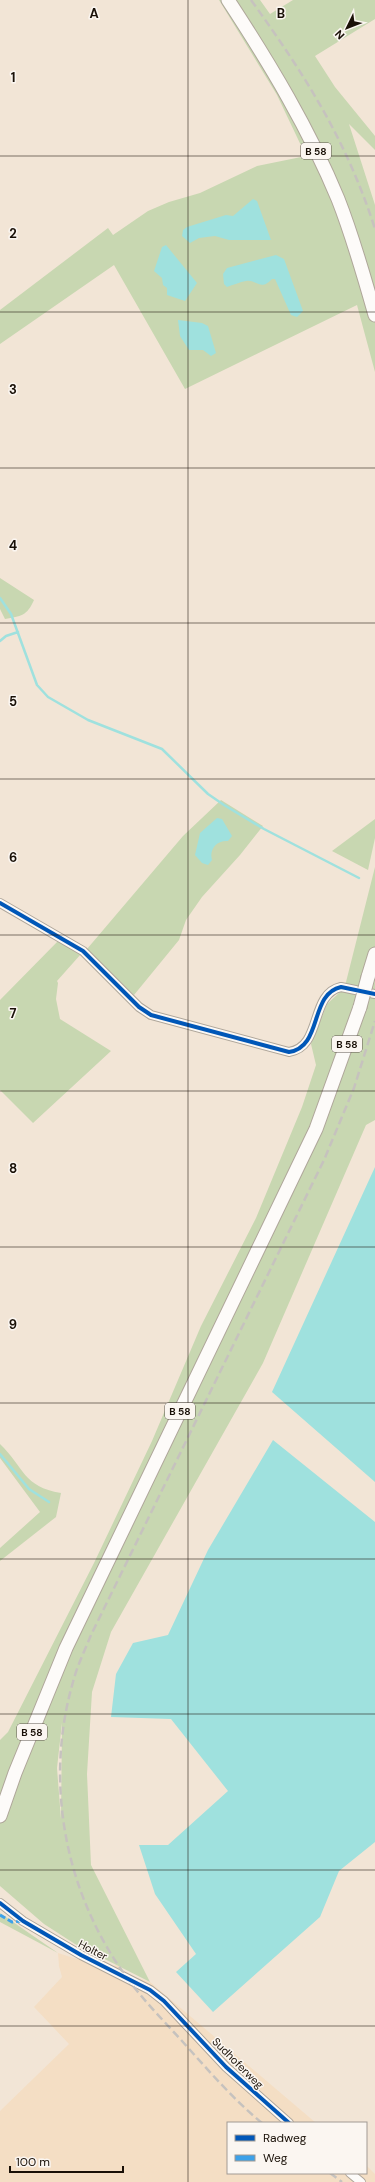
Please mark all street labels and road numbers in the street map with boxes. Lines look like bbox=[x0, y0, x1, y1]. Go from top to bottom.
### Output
road number: B 58 bbox=[301, 143, 331, 159]
road number: B 58 bbox=[332, 1036, 362, 1052]
road number: B 58 bbox=[165, 1403, 195, 1419]
road number: B 58 bbox=[17, 1724, 47, 1740]
street label: Holter bbox=[76, 1937, 110, 1963]
street label: Sudhoferweg bbox=[209, 2034, 267, 2092]

